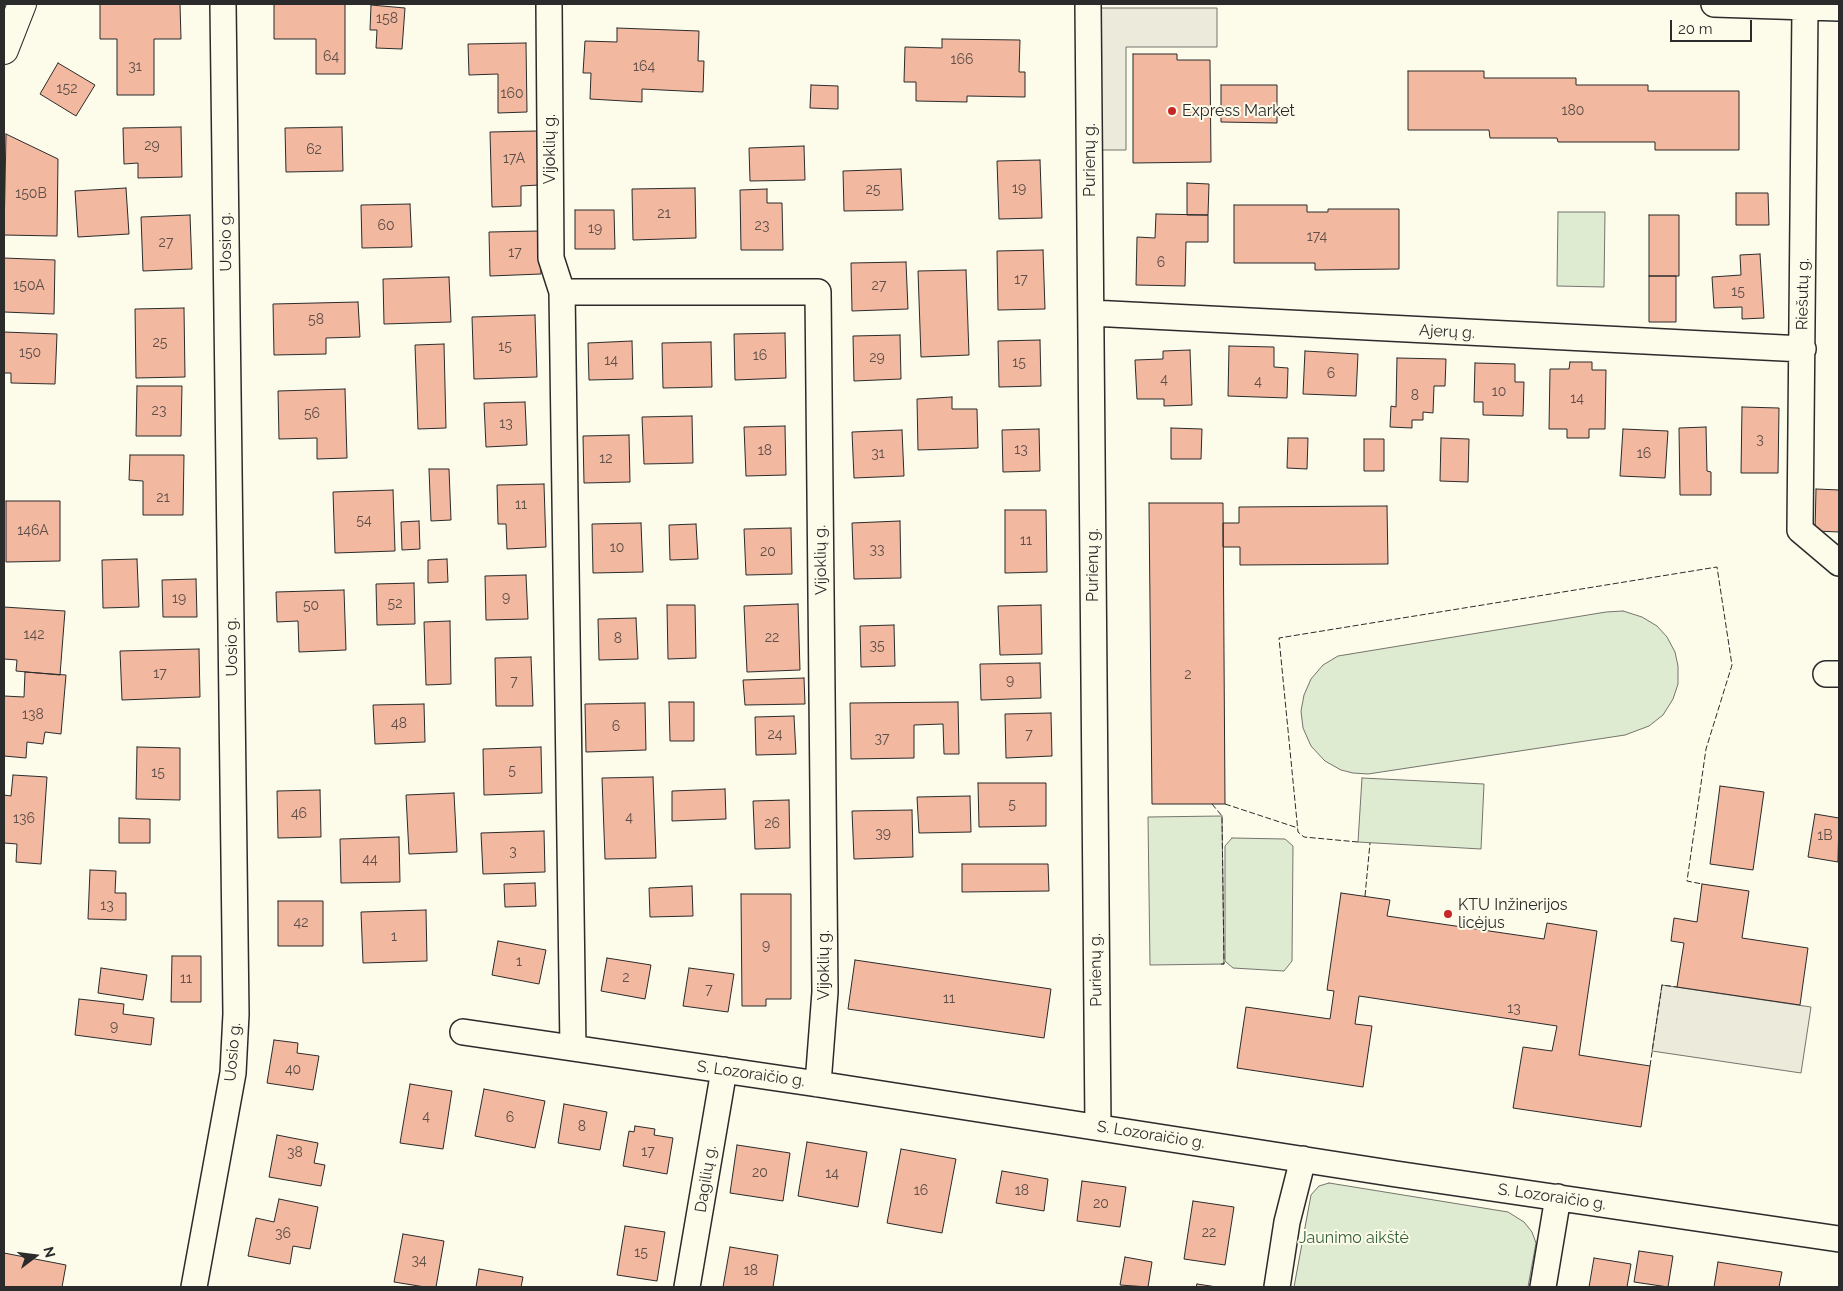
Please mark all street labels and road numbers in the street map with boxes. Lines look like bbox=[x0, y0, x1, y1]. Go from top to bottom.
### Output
street label: Vijoklių g. bbox=[540, 114, 560, 184]
street label: Purienų g. bbox=[1080, 123, 1100, 197]
street label: Uosio g. bbox=[216, 212, 236, 272]
street label: Riešutų g. bbox=[1793, 258, 1813, 330]
street label: Ajerų g. bbox=[1419, 321, 1475, 343]
street label: Vijoklių g. bbox=[811, 525, 831, 595]
street label: Purienų g. bbox=[1083, 528, 1103, 602]
street label: Uosio g. bbox=[222, 617, 242, 677]
street label: Vijoklių g. bbox=[814, 930, 834, 1000]
street label: Purienų g. bbox=[1086, 933, 1106, 1007]
street label: Uosio g. bbox=[221, 1022, 245, 1082]
street label: S. Lozoraičio g. bbox=[696, 1057, 806, 1091]
street label: S. Lozoraičio g. bbox=[1096, 1117, 1206, 1153]
street label: Dagilių g. bbox=[691, 1144, 721, 1214]
street label: S. Lozoraičio g. bbox=[1497, 1180, 1607, 1214]

